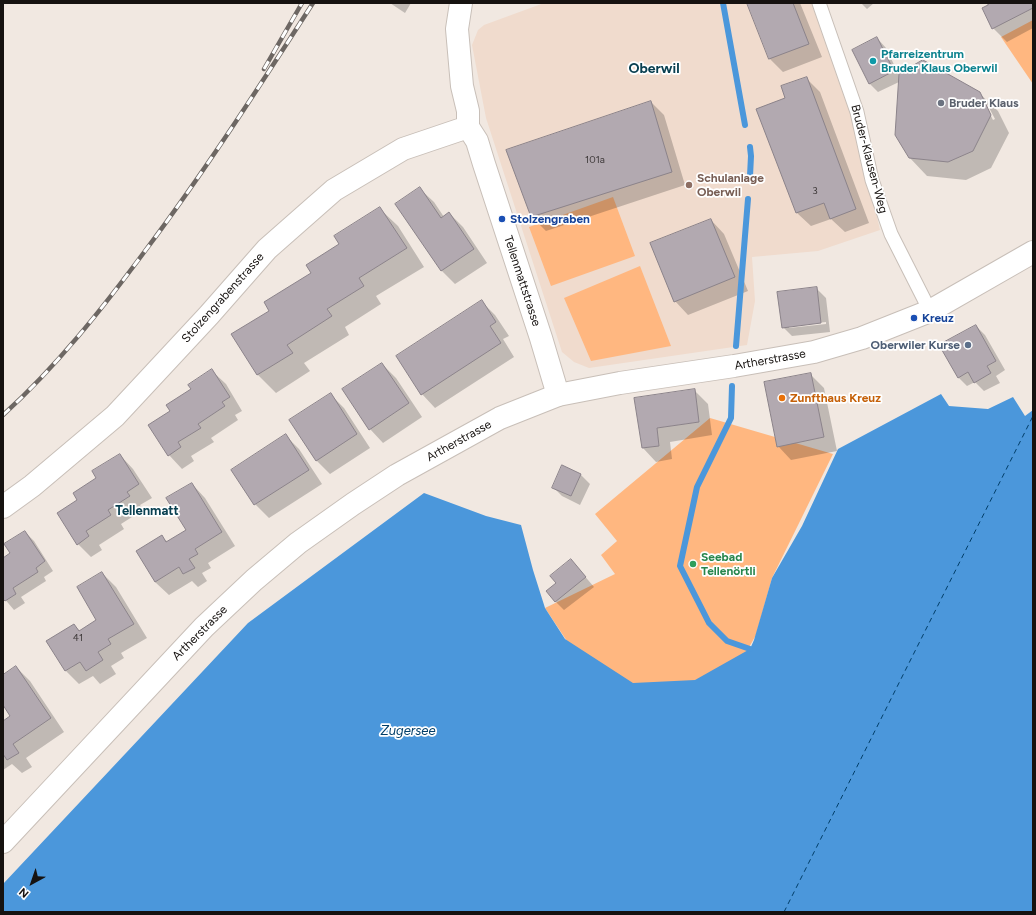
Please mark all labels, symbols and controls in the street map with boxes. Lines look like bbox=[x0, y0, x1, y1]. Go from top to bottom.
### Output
place label: Pfarreizentrum Bruder Klaus Oberwil bbox=[881, 47, 997, 75]
marker: Pfarreizentrum Bruder Klaus Oberwil bbox=[868, 56, 878, 66]
district label: Oberwil bbox=[628, 61, 680, 77]
place label: Bruder Klaus bbox=[949, 96, 1019, 110]
marker: Bruder Klaus bbox=[936, 98, 946, 108]
street label: Bruder-Klausen-Weg bbox=[848, 103, 890, 215]
house number: 101a bbox=[585, 154, 605, 166]
place label: Schulanlage Oberwil bbox=[697, 171, 764, 199]
marker: Schulanlage Oberwil bbox=[684, 180, 694, 190]
house number: 3 bbox=[812, 185, 818, 197]
place label: Stolzengraben bbox=[510, 212, 590, 226]
marker: Stolzengraben bbox=[497, 214, 507, 224]
street label: Tellenmattstrasse bbox=[501, 234, 543, 328]
street label: Stolzengrabenstrasse bbox=[179, 250, 267, 346]
place label: Kreuz bbox=[922, 311, 954, 325]
marker: Kreuz bbox=[909, 313, 919, 323]
place label: Oberwiler Kurse bbox=[871, 338, 960, 352]
marker: Oberwiler Kurse bbox=[963, 340, 973, 350]
street label: Artherstrasse bbox=[733, 347, 807, 373]
place label: Zunfthaus Kreuz bbox=[790, 391, 881, 405]
marker: Zunfthaus Kreuz bbox=[777, 393, 787, 403]
street label: Artherstrasse bbox=[424, 417, 494, 465]
district label: Tellenmatt bbox=[115, 503, 179, 519]
place label: Seebad Tellenörtli bbox=[701, 550, 756, 578]
marker: Seebad Tellenörtli bbox=[688, 559, 698, 569]
street label: Artherstrasse bbox=[169, 602, 231, 664]
house number: 41 bbox=[73, 632, 83, 644]
water label: Zugersee bbox=[380, 723, 436, 739]
north arrow bbox=[12, 863, 52, 903]
text: N bbox=[17, 885, 31, 900]

